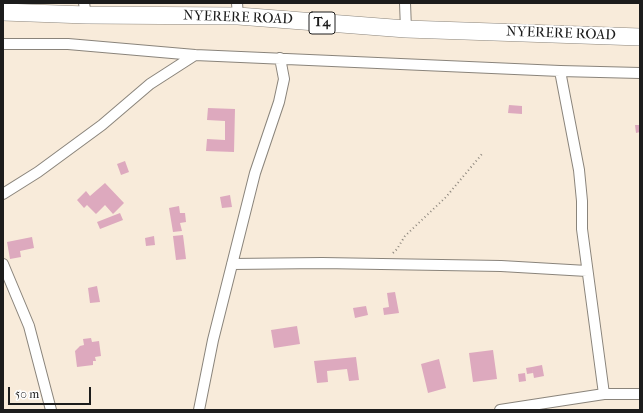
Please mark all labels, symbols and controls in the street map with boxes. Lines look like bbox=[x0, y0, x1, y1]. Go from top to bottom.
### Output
street label: NYERERE ROAD bbox=[183, 8, 293, 28]
road number: T4 bbox=[309, 12, 335, 34]
street label: NYERERE ROAD bbox=[506, 24, 616, 44]
scale bar bbox=[10, 379, 93, 405]
text: 50 m bbox=[15, 387, 39, 401]

